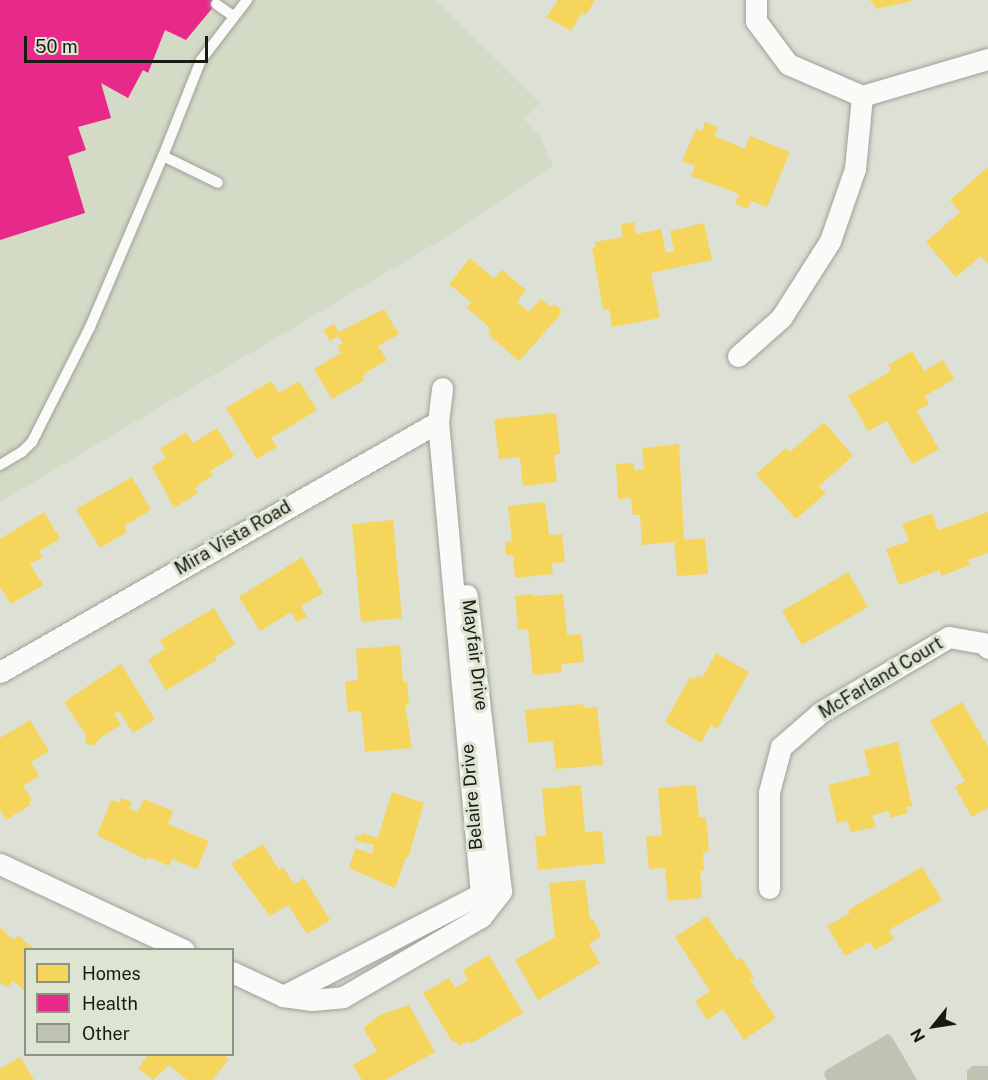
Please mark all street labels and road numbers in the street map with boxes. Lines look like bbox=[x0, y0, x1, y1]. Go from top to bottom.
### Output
street label: Mira Vista Road bbox=[171, 496, 295, 580]
street label: Mayfair Drive bbox=[457, 598, 493, 712]
street label: McFarland Court bbox=[815, 633, 947, 723]
street label: Belaire Drive bbox=[457, 743, 487, 851]

